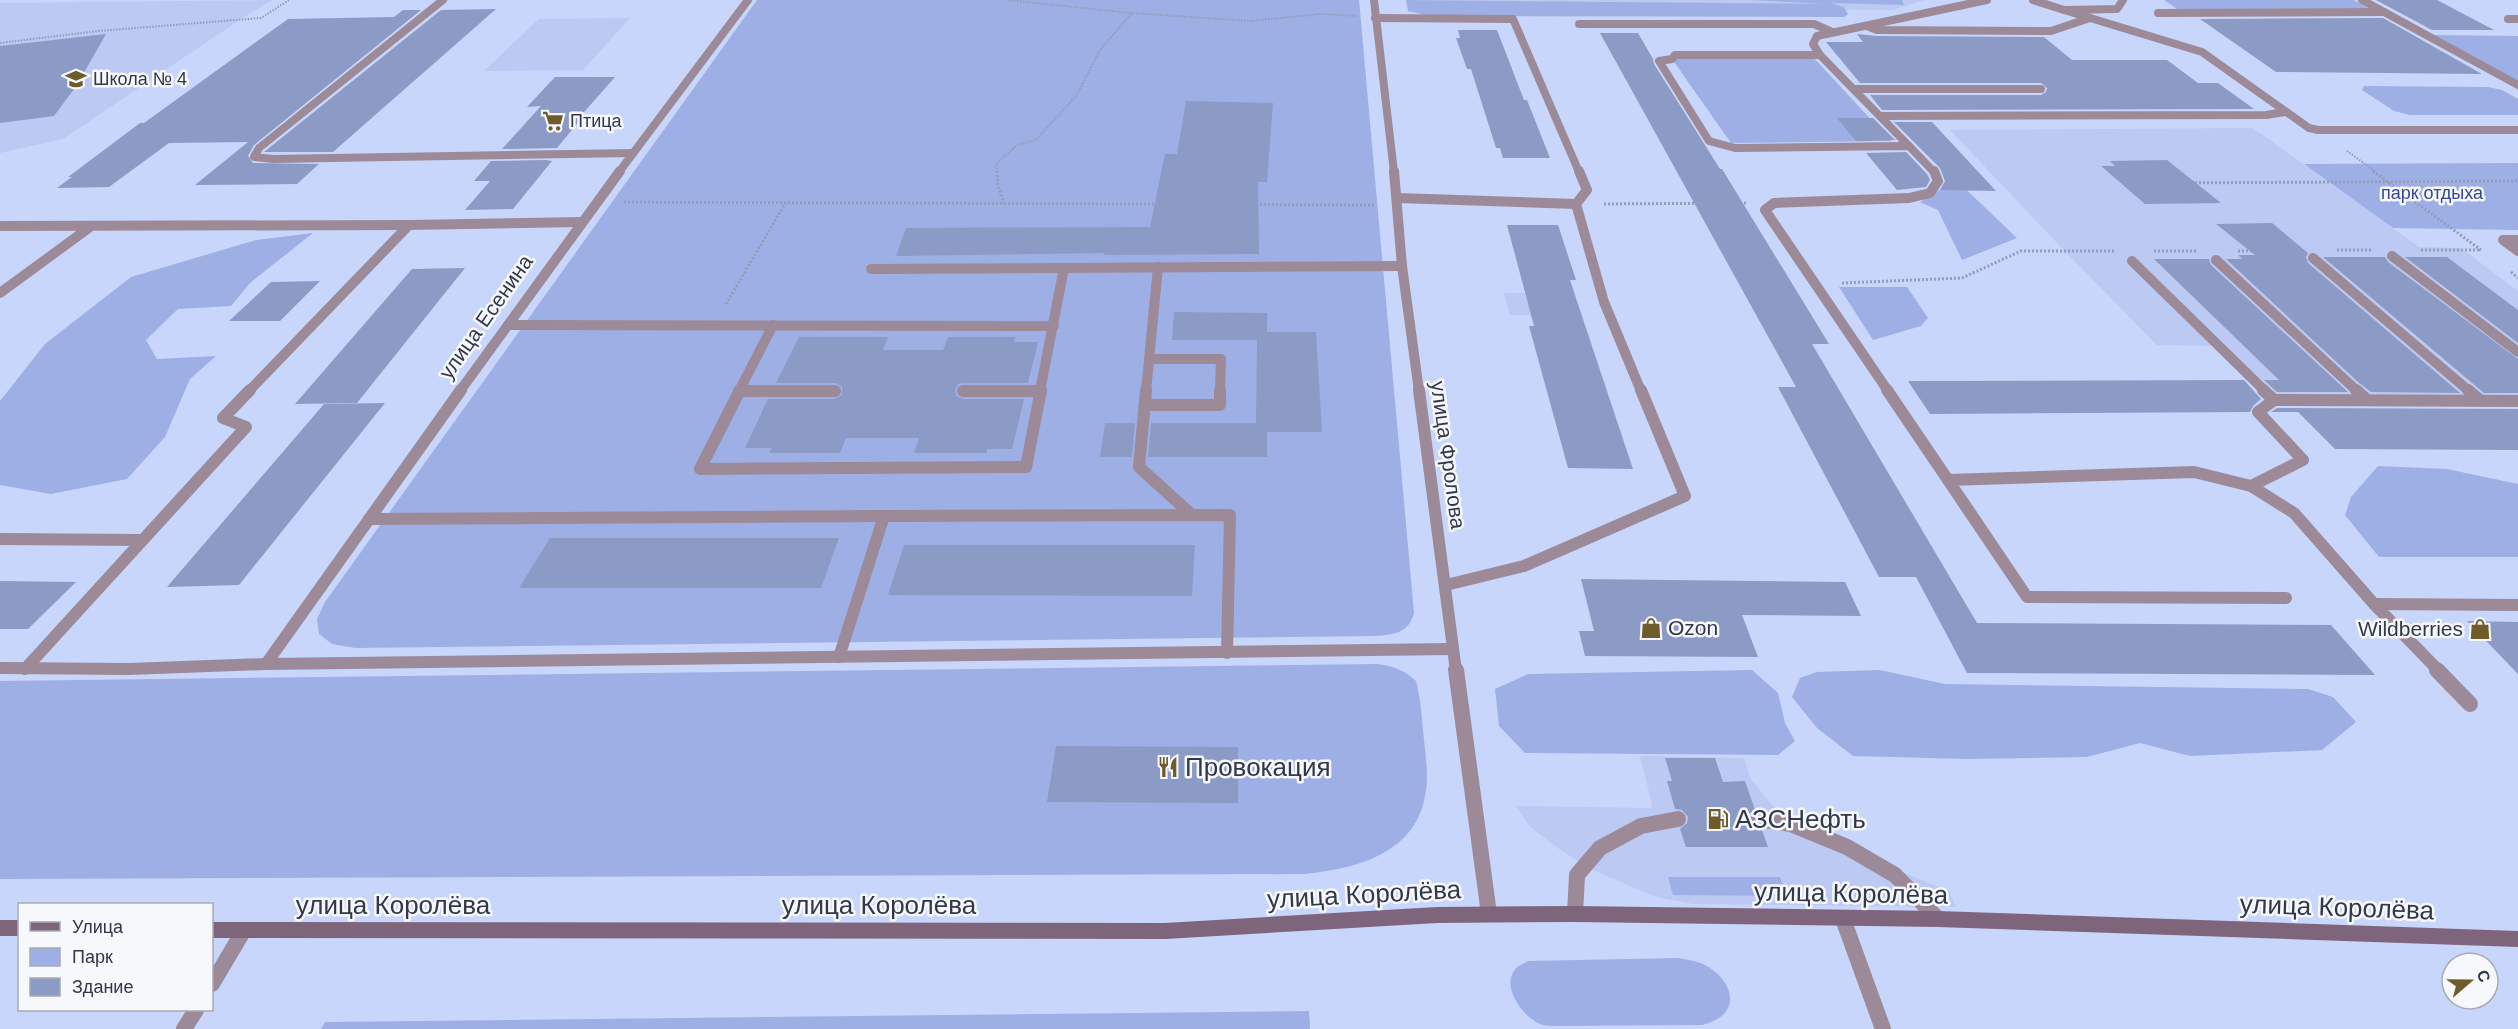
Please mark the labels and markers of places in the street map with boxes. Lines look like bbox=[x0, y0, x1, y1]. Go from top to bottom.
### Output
school or university icon: Школа № 4 bbox=[64, 67, 88, 91]
place label: Школа № 4 bbox=[93, 69, 187, 89]
supermarket icon: Птица bbox=[541, 109, 565, 133]
place label: Птица bbox=[570, 111, 623, 131]
shop icon: Ozon bbox=[1639, 616, 1663, 640]
place label: Ozon bbox=[1668, 616, 1718, 639]
place label: Wildberries bbox=[2358, 617, 2463, 640]
shop icon: Wildberries bbox=[2468, 617, 2492, 641]
place label: Провокация bbox=[1185, 752, 1331, 782]
restaurant icon: Провокация bbox=[1156, 755, 1180, 779]
place label: АЗСНефть bbox=[1735, 804, 1866, 834]
fuel station icon: АЗСНефть bbox=[1706, 807, 1730, 831]

